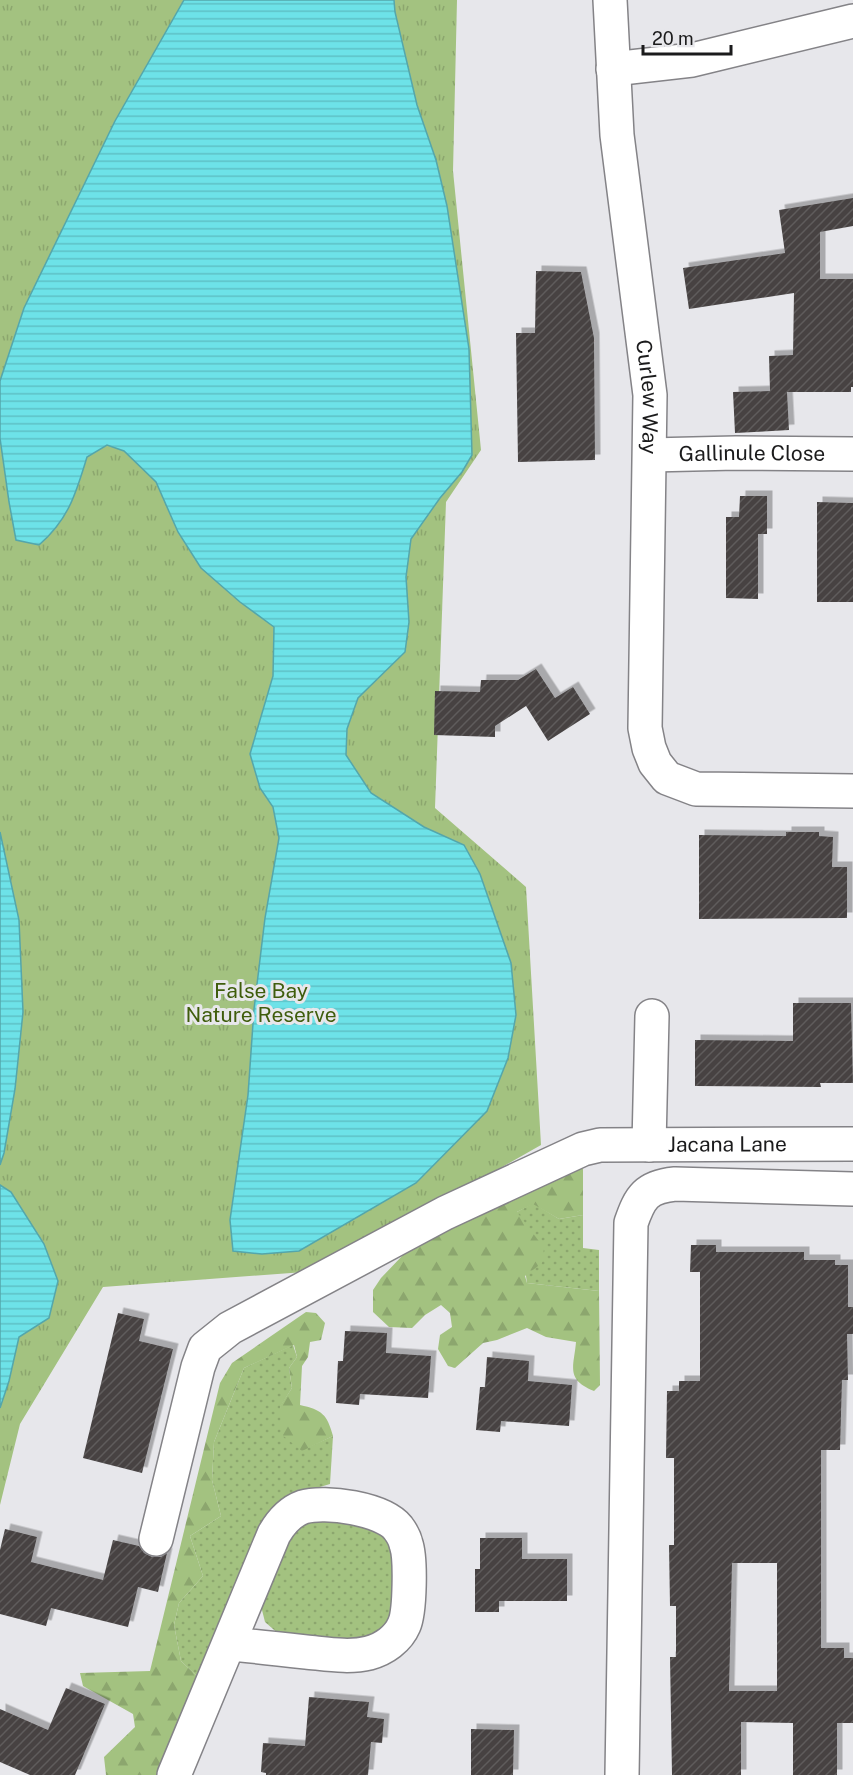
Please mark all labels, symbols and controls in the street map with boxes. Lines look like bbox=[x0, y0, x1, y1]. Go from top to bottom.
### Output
scale bar bbox=[643, 18, 732, 56]
text: 20 m bbox=[652, 28, 694, 49]
street label: Curlew Way bbox=[631, 338, 663, 455]
street label: Gallinule Close bbox=[678, 440, 825, 466]
park label: False Bay Nature Reserve bbox=[185, 978, 337, 1027]
street label: Jacana Lane bbox=[668, 1131, 787, 1157]

